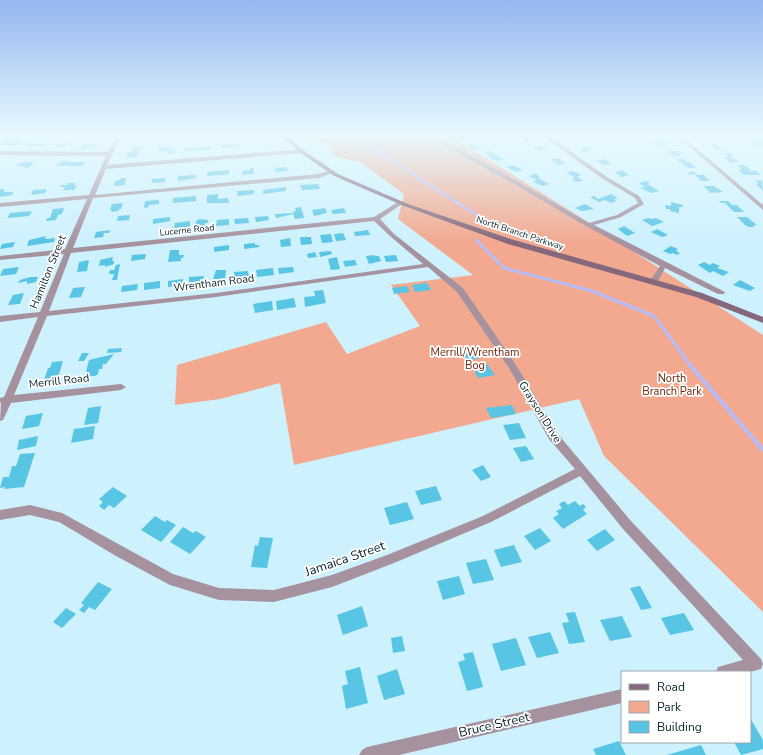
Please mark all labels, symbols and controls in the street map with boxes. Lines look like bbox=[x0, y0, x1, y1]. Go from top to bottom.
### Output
street label: North Branch Parkway bbox=[475, 213, 566, 253]
street label: Lucerne Road bbox=[159, 221, 215, 239]
street label: Hamilton Street bbox=[26, 233, 70, 311]
street label: Wrentham Road bbox=[173, 271, 255, 295]
park label: Merrill/Wrentham Bog bbox=[431, 345, 519, 373]
street label: Merrill Road bbox=[28, 370, 90, 392]
park label: North Branch Park bbox=[642, 371, 702, 399]
street label: Grayson Drive bbox=[515, 378, 565, 446]
street label: Jamaica Street bbox=[302, 537, 388, 581]
legend bbox=[621, 671, 751, 743]
text: Road bbox=[657, 679, 685, 695]
text: Park bbox=[657, 699, 682, 715]
street label: Bruce Street bbox=[457, 708, 532, 742]
text: Building bbox=[657, 719, 702, 735]

